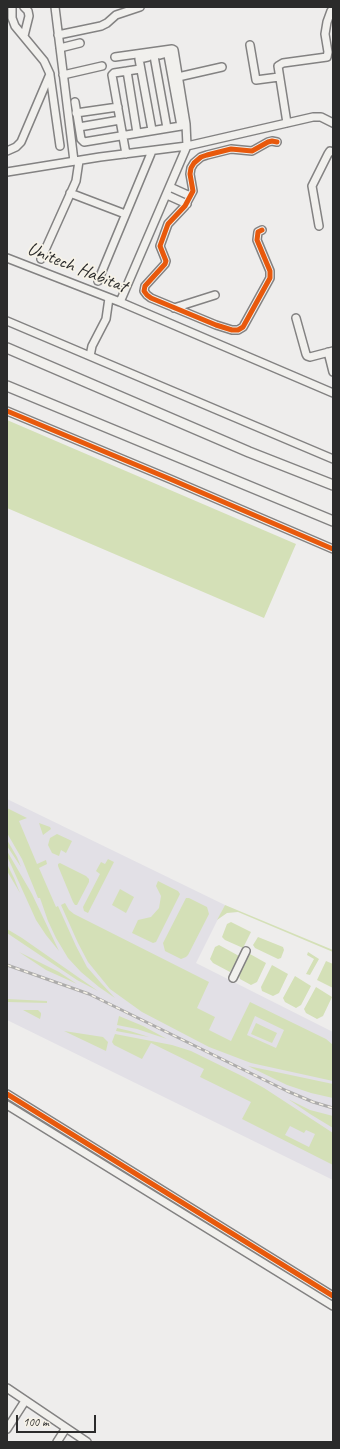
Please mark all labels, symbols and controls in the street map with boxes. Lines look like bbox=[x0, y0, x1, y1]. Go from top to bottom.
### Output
street label: Unitech Habitat bbox=[24, 238, 130, 298]
scale bar bbox=[18, 1407, 98, 1433]
text: 100 m bbox=[23, 1414, 49, 1430]

